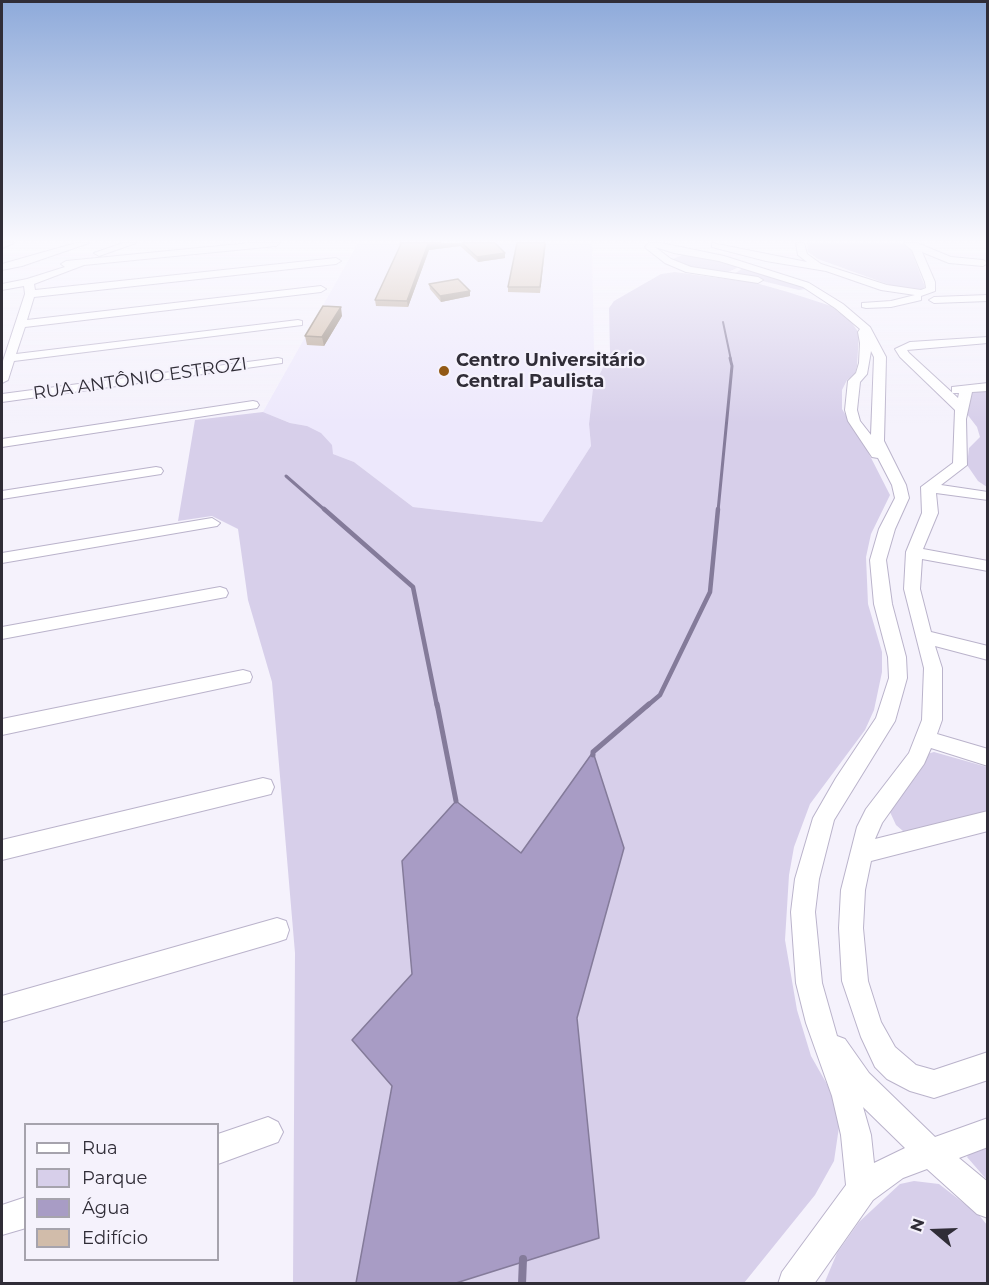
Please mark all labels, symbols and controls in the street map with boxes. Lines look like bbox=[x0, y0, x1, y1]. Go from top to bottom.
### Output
place label: Centro Universitário Central Paulista bbox=[456, 350, 645, 392]
street label: RUA ANTÔNIO ESTROZI bbox=[32, 353, 248, 405]
marker: Centro Universitário Central Paulista bbox=[437, 364, 451, 378]
legend bbox=[24, 1123, 219, 1261]
text: Rua bbox=[82, 1137, 118, 1159]
text: Parque bbox=[82, 1167, 147, 1189]
text: Água bbox=[82, 1197, 130, 1219]
north arrow bbox=[905, 1201, 965, 1261]
text: N bbox=[906, 1216, 929, 1234]
text: Edifício bbox=[82, 1227, 148, 1249]

